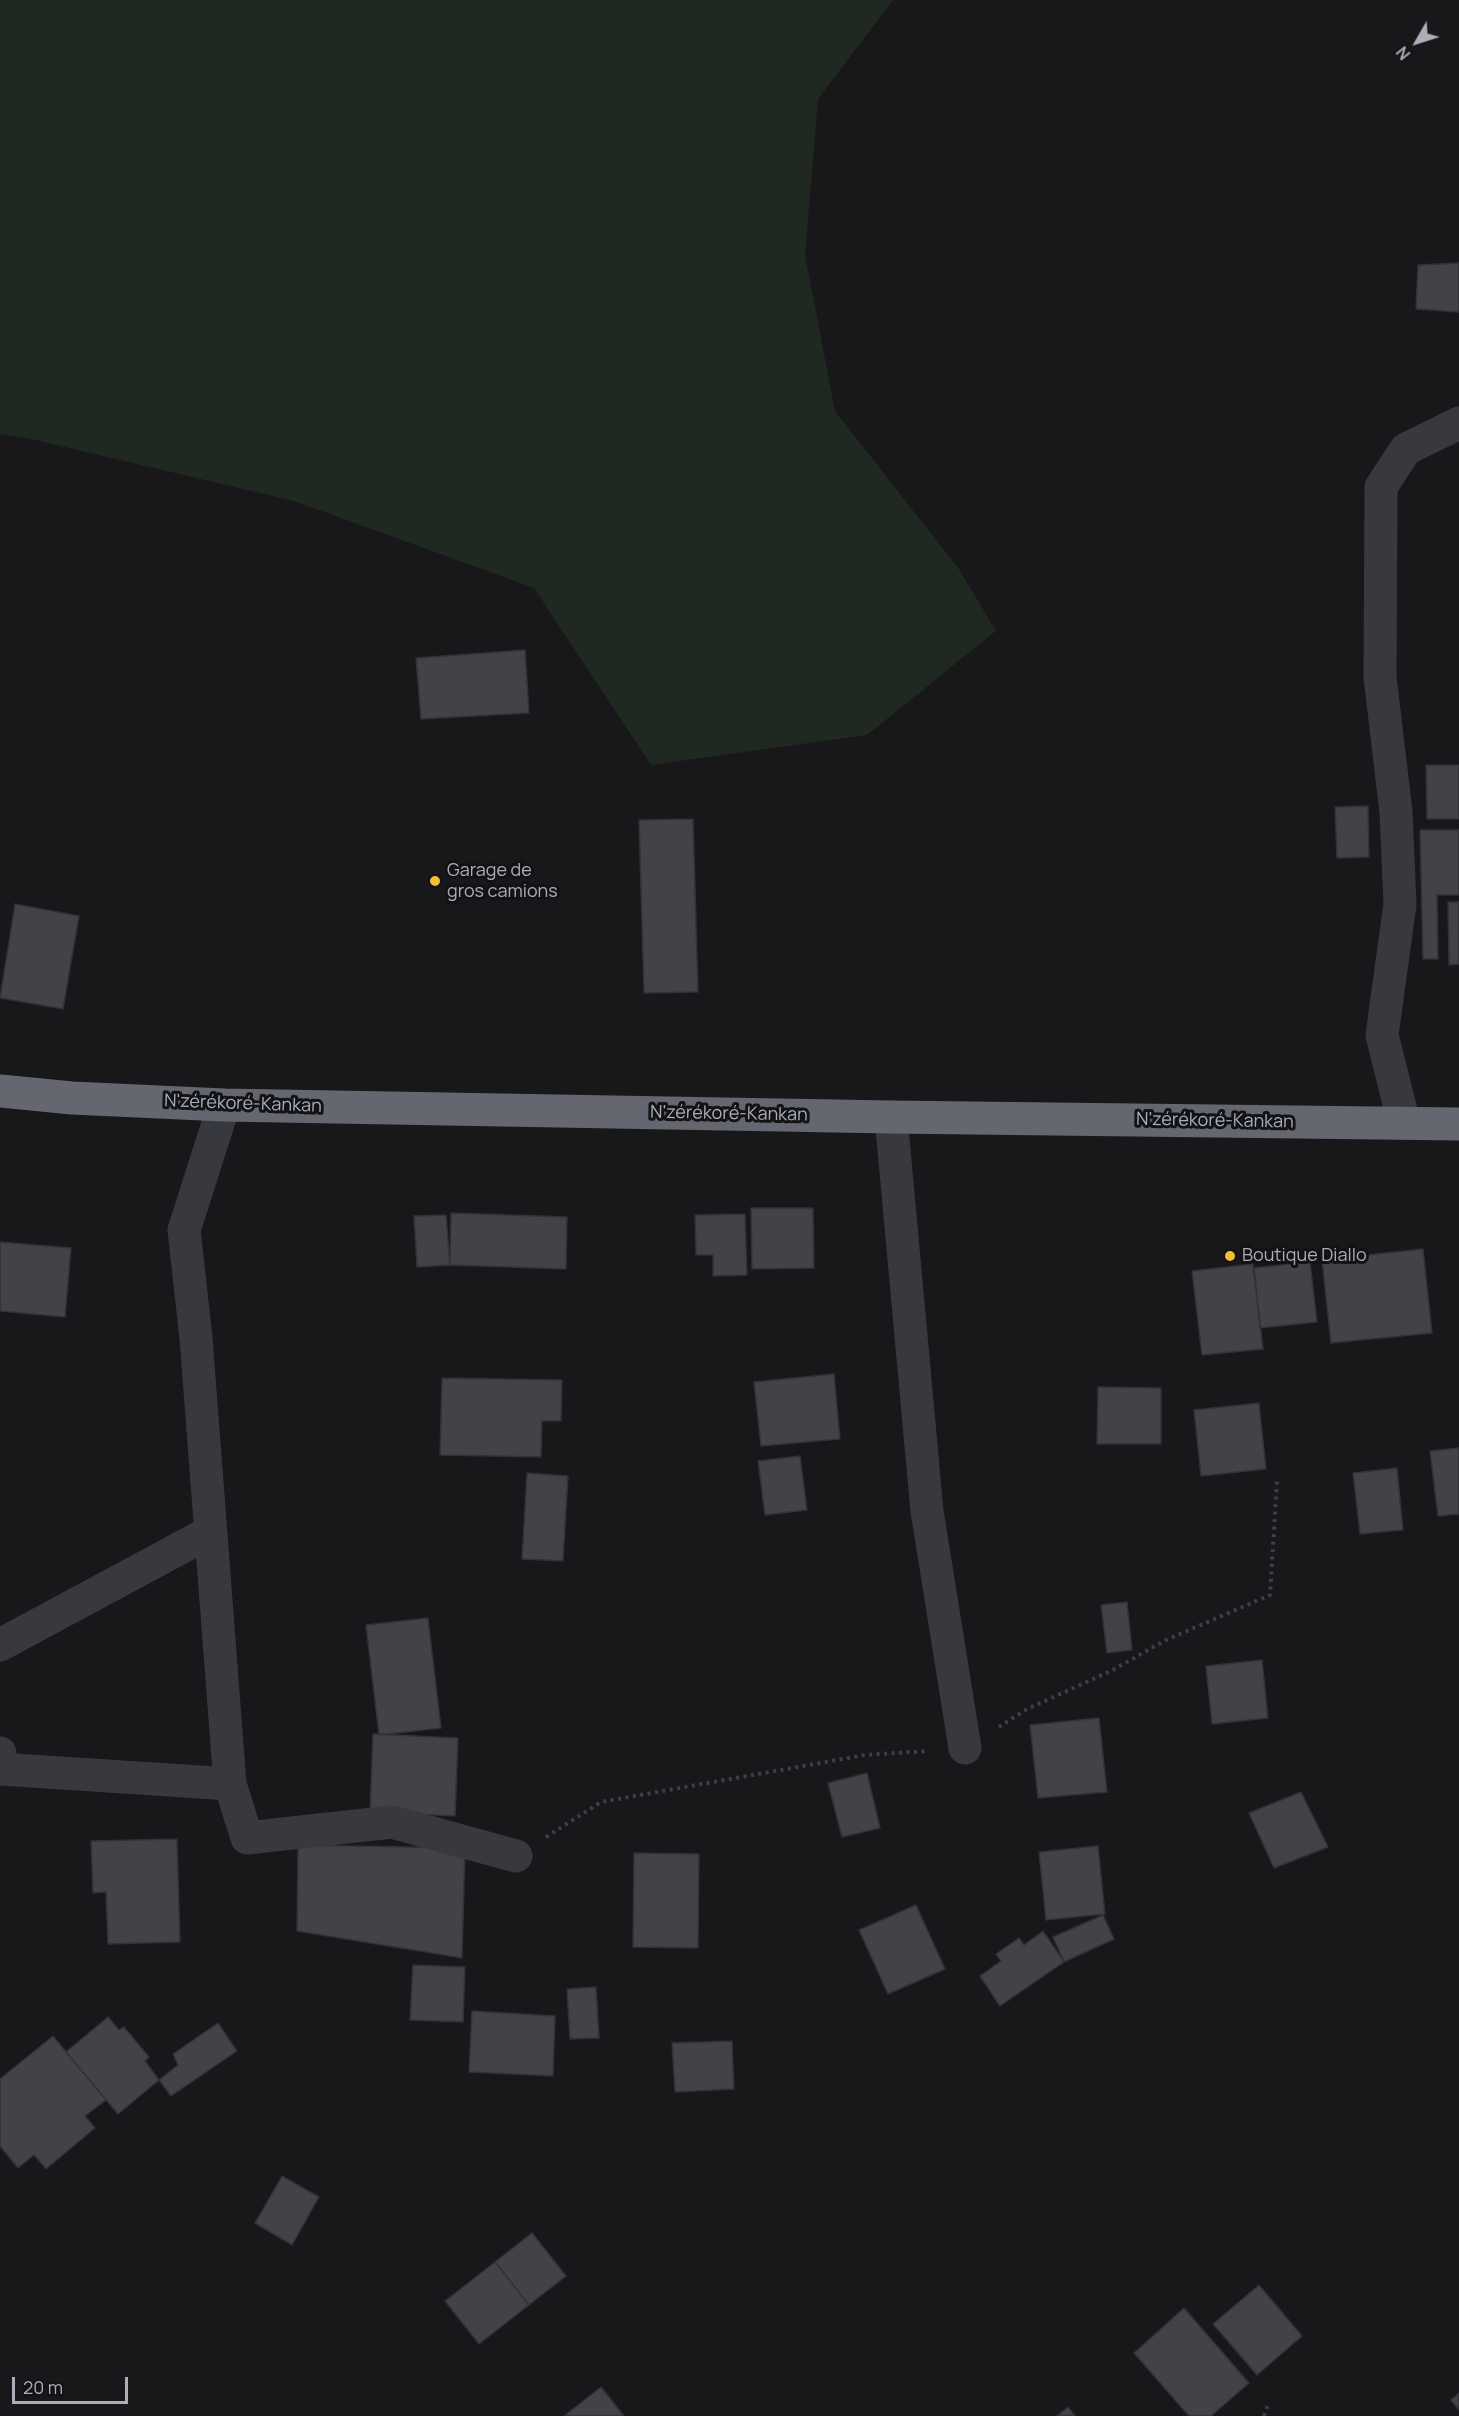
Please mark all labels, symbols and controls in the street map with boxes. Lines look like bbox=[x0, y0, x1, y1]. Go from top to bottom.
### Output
north arrow bbox=[1387, 12, 1447, 72]
text: N bbox=[1391, 42, 1415, 65]
place label: Garage de gros camions bbox=[447, 860, 558, 902]
marker: Garage de gros camions bbox=[428, 874, 442, 888]
street label: N'zérékoré-Kankan bbox=[164, 1090, 322, 1118]
street label: N'zérékoré-Kankan bbox=[650, 1102, 808, 1126]
street label: N'zérékoré-Kankan bbox=[1136, 1109, 1294, 1133]
place label: Boutique Diallo bbox=[1242, 1245, 1367, 1267]
marker: Boutique Diallo bbox=[1223, 1249, 1237, 1263]
scale bar bbox=[15, 2365, 130, 2403]
text: 20 m bbox=[23, 2375, 63, 2399]

